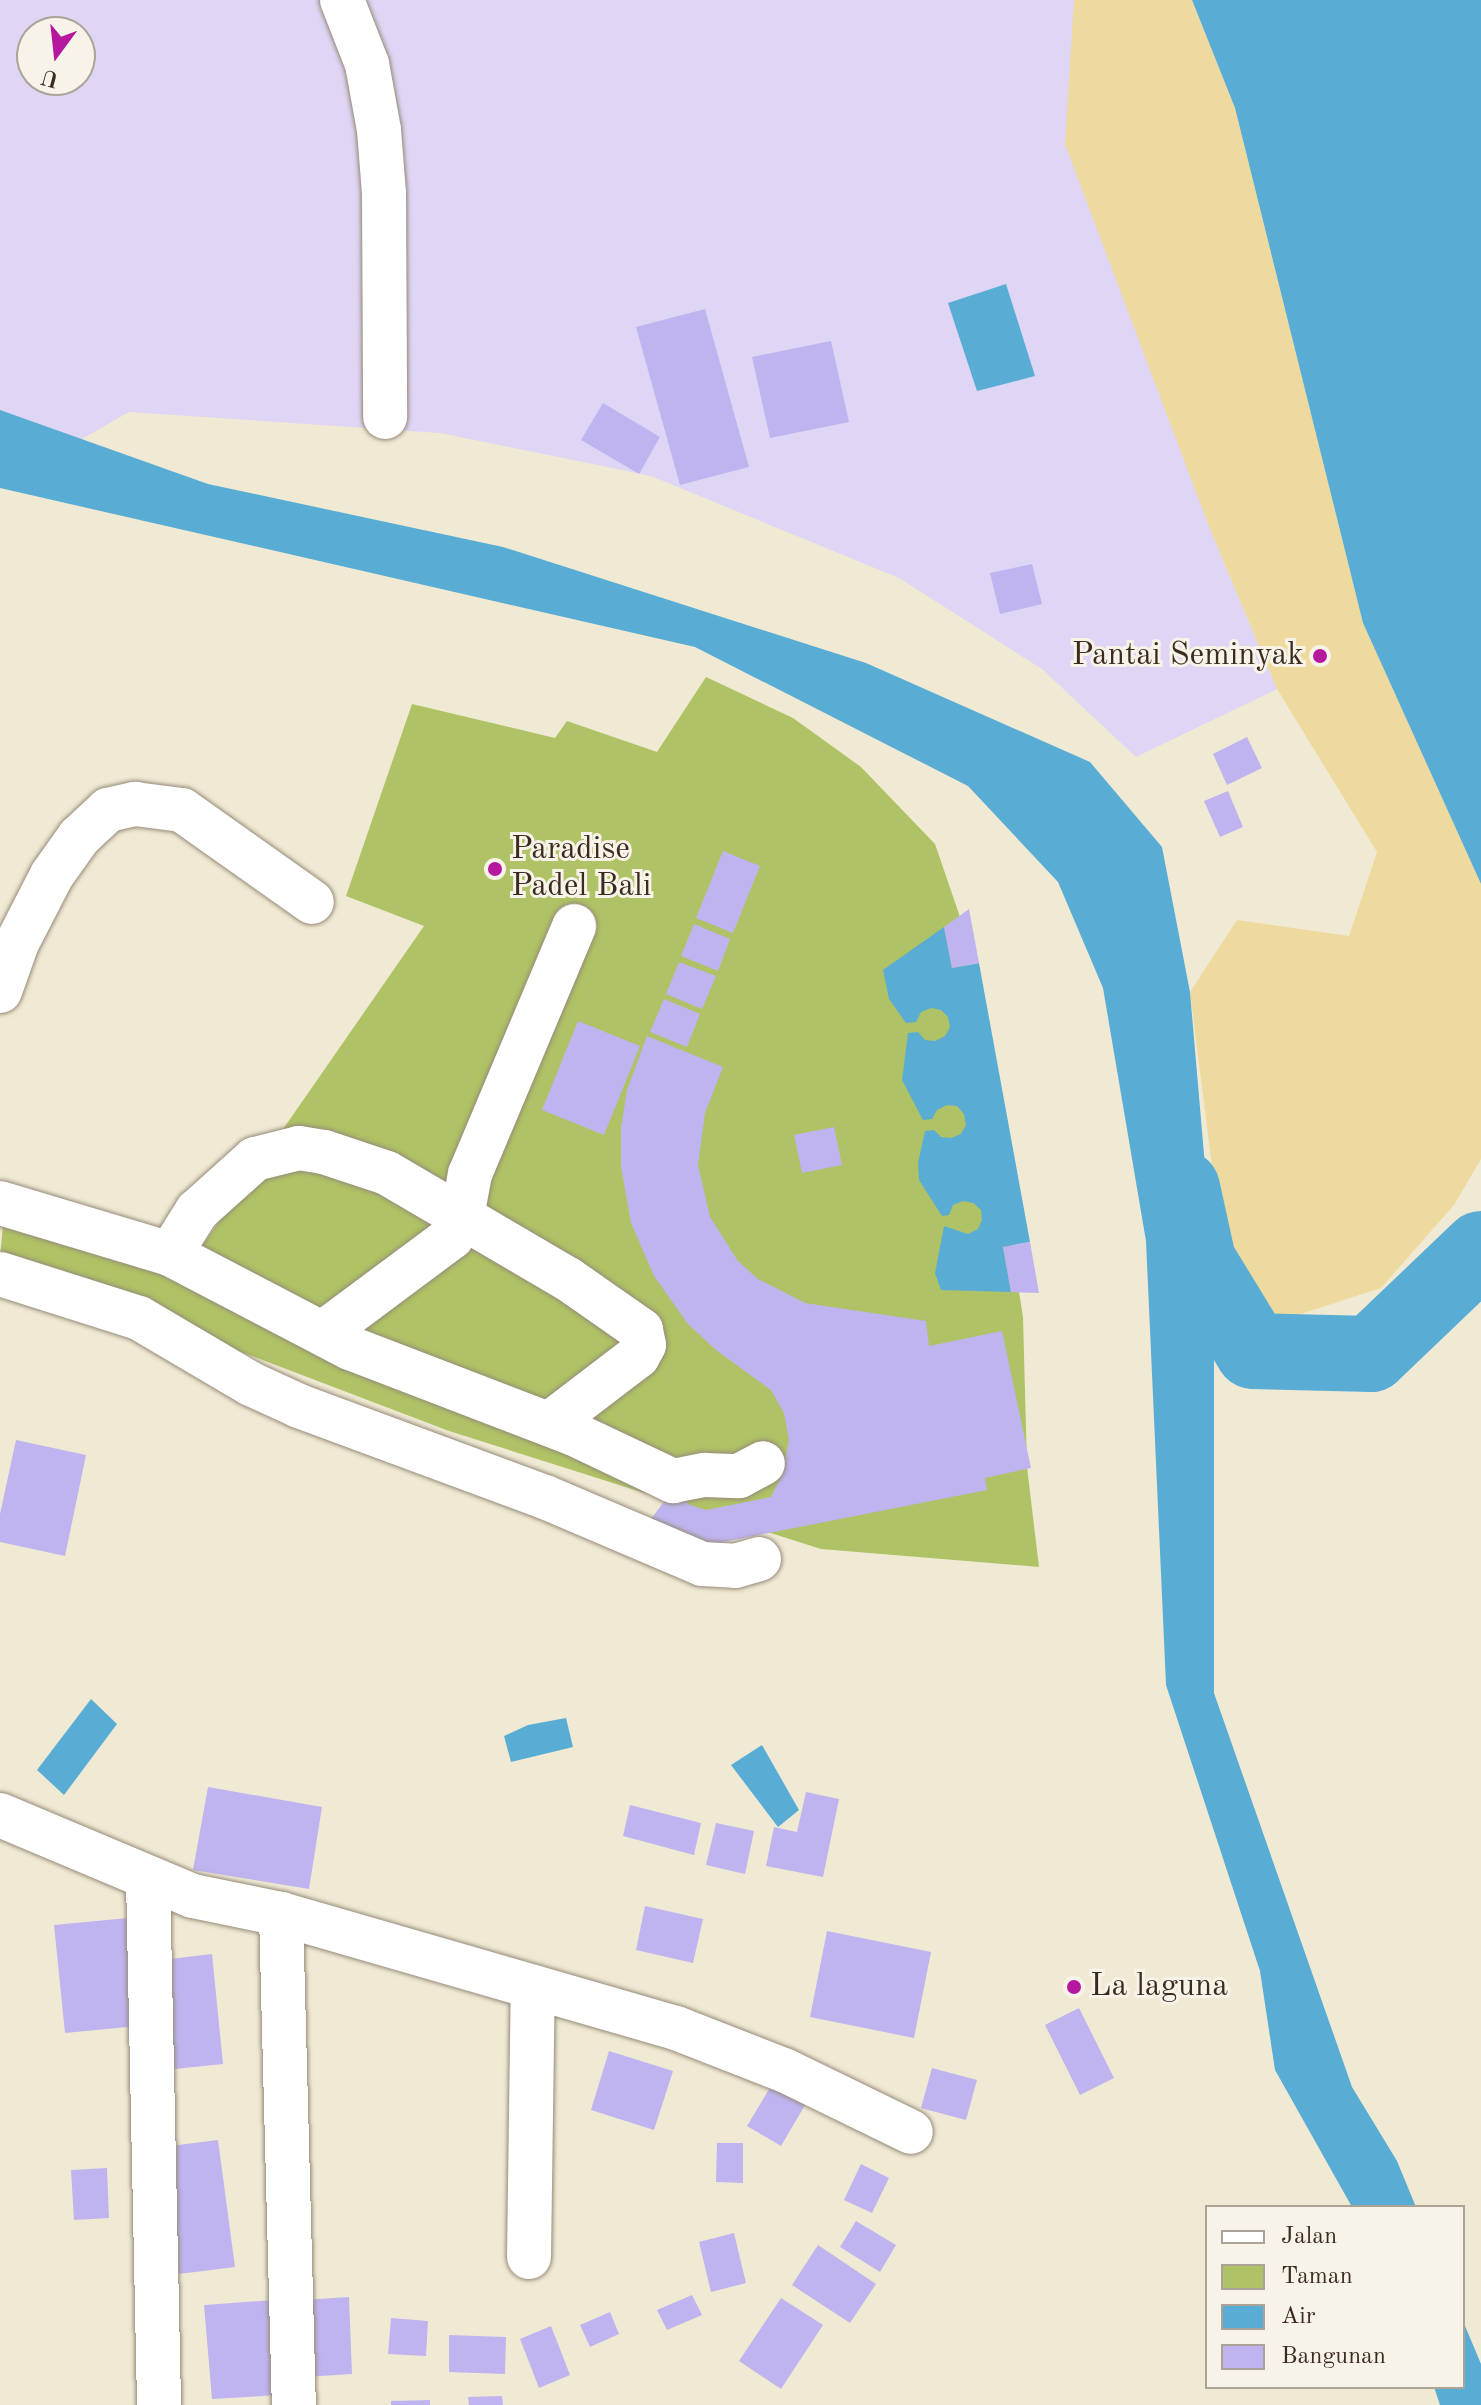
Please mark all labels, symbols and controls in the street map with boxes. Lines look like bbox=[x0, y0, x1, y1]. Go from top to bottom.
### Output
north arrow bbox=[16, 16, 96, 96]
text: U bbox=[39, 64, 62, 90]
place label: Pantai Seminyak bbox=[1072, 637, 1304, 675]
marker: Pantai Seminyak bbox=[1311, 647, 1329, 665]
place label: Paradise Padel Bali bbox=[511, 832, 651, 907]
marker: Paradise Padel Bali bbox=[486, 860, 504, 878]
place label: La laguna bbox=[1090, 1968, 1228, 2006]
marker: La laguna bbox=[1065, 1978, 1083, 1996]
legend bbox=[1205, 2205, 1465, 2389]
text: Jalan bbox=[1281, 2225, 1337, 2249]
text: Taman bbox=[1281, 2265, 1353, 2289]
text: Air bbox=[1281, 2305, 1316, 2329]
text: Bangunan bbox=[1281, 2345, 1386, 2369]

